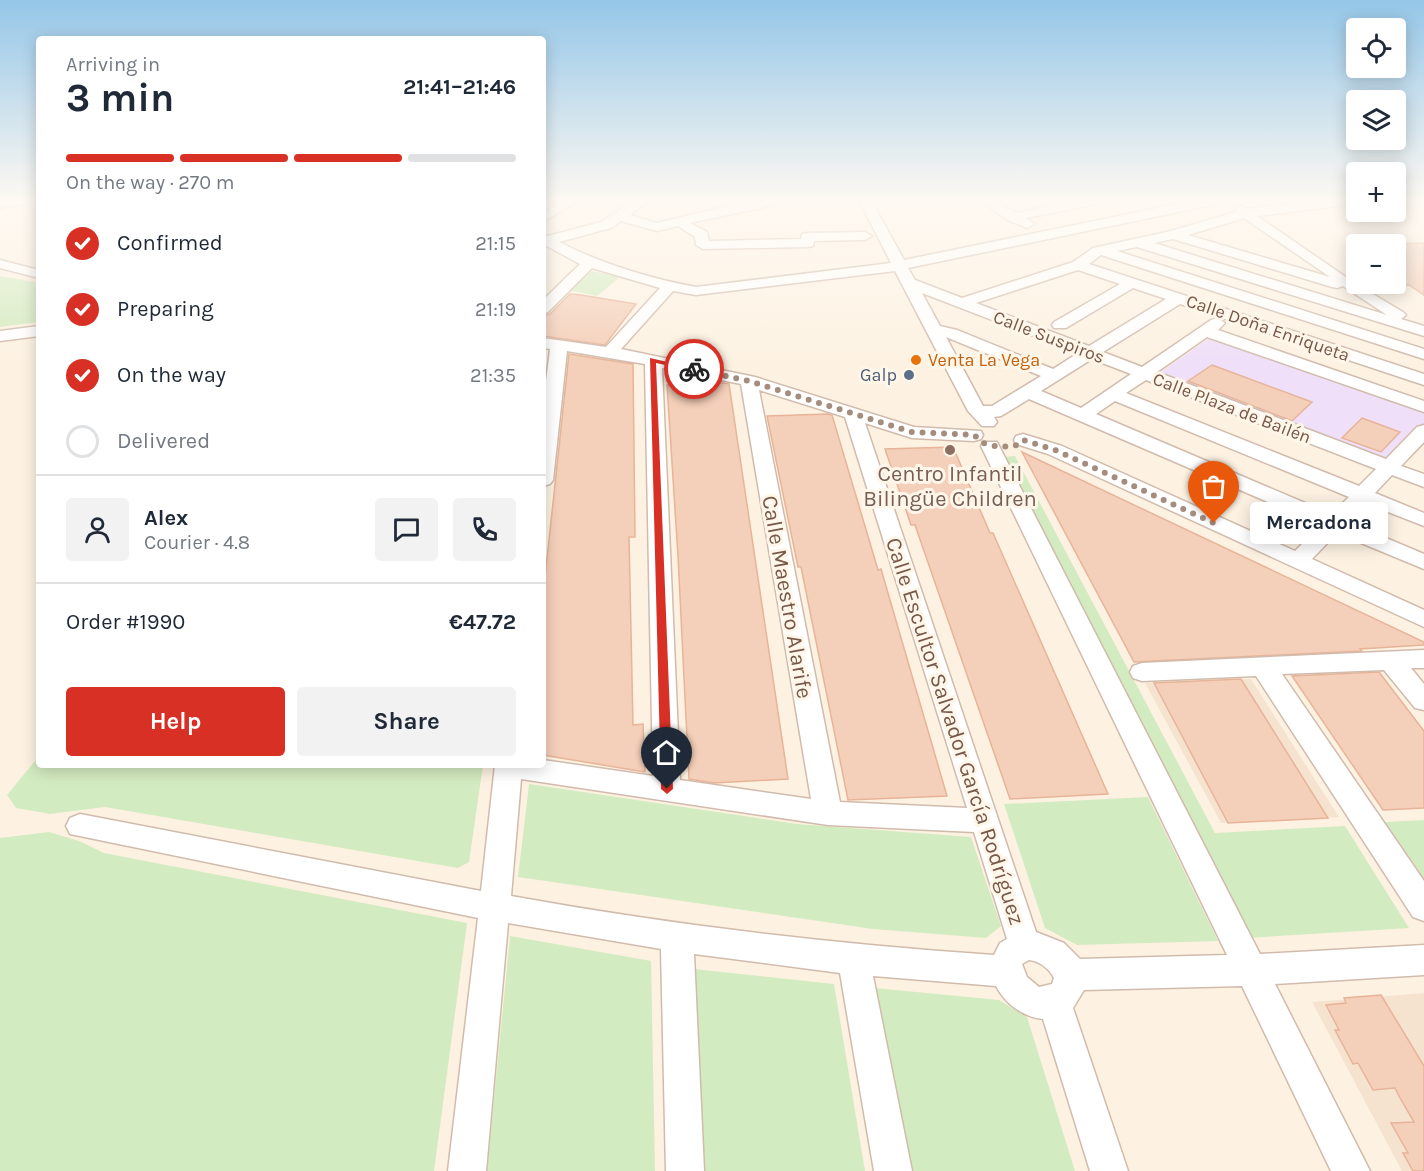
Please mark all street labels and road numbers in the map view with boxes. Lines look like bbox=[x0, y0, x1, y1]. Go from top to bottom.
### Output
street label: Calle Doña Enriqueta bbox=[1183, 290, 1353, 366]
street label: Calle Suspiros bbox=[990, 306, 1108, 368]
street label: Calle Plaza de Bailén bbox=[1150, 368, 1314, 448]
street label: Calle Maestro Alarife bbox=[756, 494, 818, 701]
street label: Calle Escultor Salvador García Rodríguez bbox=[880, 534, 1030, 928]

